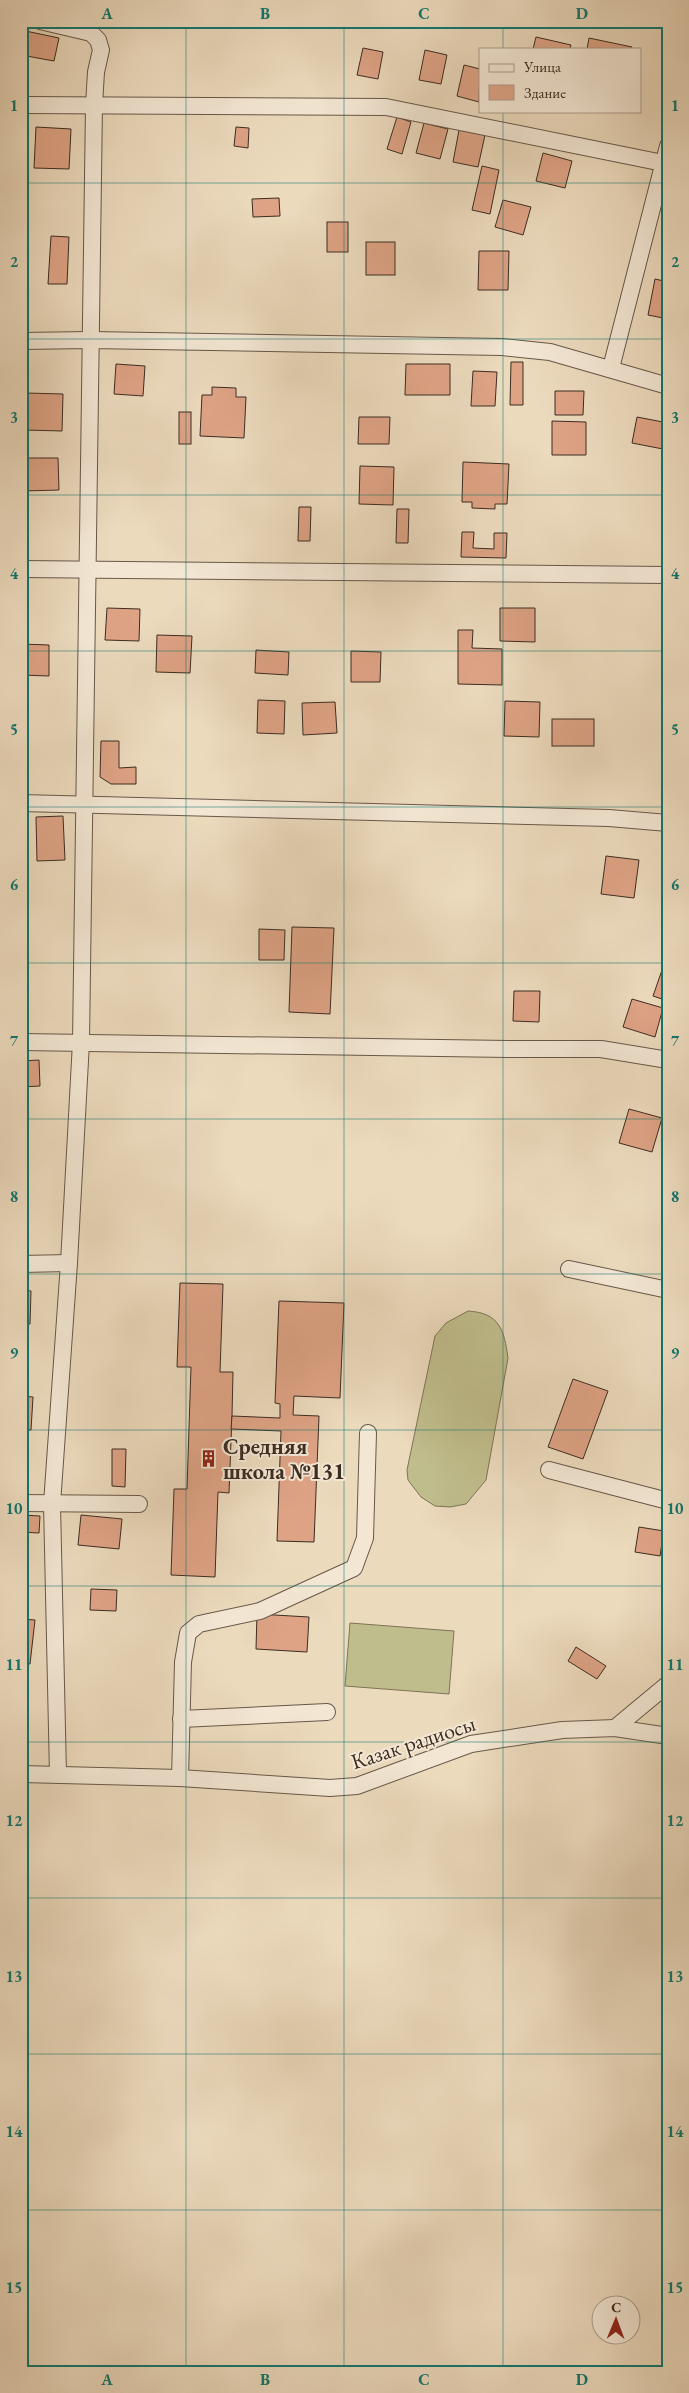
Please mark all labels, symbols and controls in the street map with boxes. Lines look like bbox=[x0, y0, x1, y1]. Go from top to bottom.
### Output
text: A bbox=[100, 3, 113, 24]
text: B bbox=[260, 3, 270, 24]
text: C bbox=[418, 3, 430, 24]
text: D bbox=[576, 3, 588, 24]
legend bbox=[479, 48, 642, 112]
text: Улица bbox=[523, 57, 561, 76]
text: Здание bbox=[524, 83, 566, 102]
text: 1 bbox=[10, 95, 18, 116]
text: 1 bbox=[671, 95, 679, 116]
text: 2 bbox=[10, 251, 19, 272]
text: 2 bbox=[671, 251, 680, 272]
text: 3 bbox=[10, 407, 18, 428]
text: 3 bbox=[671, 407, 679, 428]
text: 4 bbox=[10, 563, 19, 584]
text: 4 bbox=[671, 563, 680, 584]
text: 5 bbox=[10, 719, 18, 740]
text: 5 bbox=[671, 719, 679, 740]
text: 6 bbox=[10, 874, 19, 895]
text: 6 bbox=[671, 874, 680, 895]
text: 7 bbox=[10, 1030, 19, 1051]
text: 7 bbox=[671, 1030, 680, 1051]
text: 8 bbox=[10, 1186, 18, 1207]
text: 8 bbox=[671, 1186, 679, 1207]
text: 9 bbox=[10, 1342, 19, 1363]
text: 9 bbox=[671, 1342, 680, 1363]
place label: Средняя школа №131 bbox=[223, 1432, 345, 1486]
building icon: Средняя школа №131 bbox=[199, 1449, 219, 1469]
text: 10 bbox=[6, 1498, 23, 1519]
text: 10 bbox=[667, 1498, 684, 1519]
text: 11 bbox=[6, 1654, 22, 1675]
text: 11 bbox=[667, 1654, 683, 1675]
street label: Казак радиосы bbox=[347, 1709, 479, 1776]
text: 12 bbox=[6, 1810, 23, 1831]
text: 12 bbox=[667, 1810, 684, 1831]
text: 13 bbox=[6, 1966, 22, 1987]
text: 13 bbox=[667, 1966, 683, 1987]
text: 14 bbox=[6, 2121, 23, 2142]
text: 14 bbox=[667, 2121, 684, 2142]
text: 15 bbox=[6, 2277, 22, 2298]
text: 15 bbox=[667, 2277, 683, 2298]
north arrow bbox=[592, 2296, 642, 2346]
text: С bbox=[611, 2298, 621, 2316]
text: A bbox=[100, 2369, 113, 2390]
text: B bbox=[260, 2369, 270, 2390]
text: C bbox=[418, 2369, 430, 2390]
text: D bbox=[576, 2369, 588, 2390]

